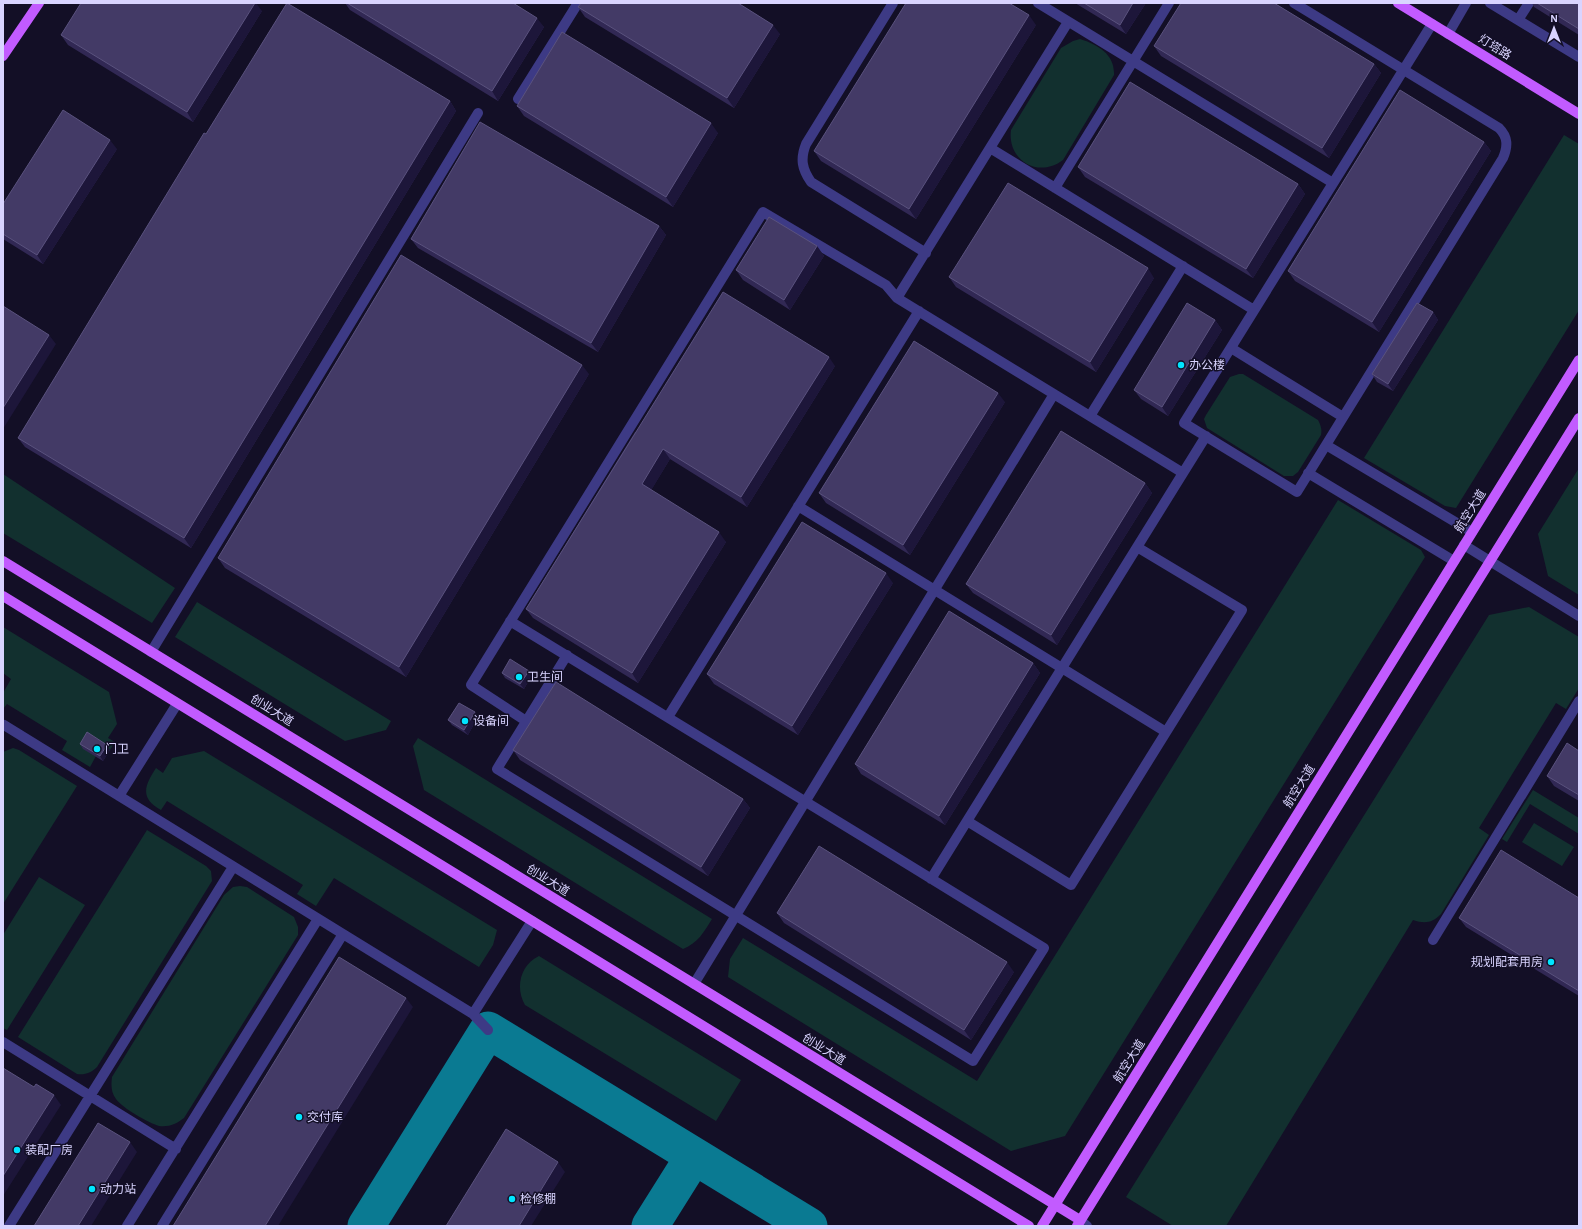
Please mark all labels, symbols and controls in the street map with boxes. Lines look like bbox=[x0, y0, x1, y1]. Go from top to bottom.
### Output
north arrow bbox=[1534, 8, 1574, 48]
text: N bbox=[1550, 13, 1558, 24]
street label: 灯塔路 bbox=[1477, 32, 1514, 62]
place label: 办公楼 bbox=[1189, 359, 1225, 371]
marker: 办公楼 bbox=[1176, 360, 1186, 370]
street label: 航空大道 bbox=[1451, 487, 1488, 535]
place label: 卫生间 bbox=[527, 670, 563, 683]
marker: 卫生间 bbox=[514, 672, 524, 682]
street label: 创业大道 bbox=[248, 691, 296, 728]
place label: 设备间 bbox=[473, 714, 509, 727]
marker: 设备间 bbox=[460, 716, 470, 726]
place label: 门卫 bbox=[105, 742, 129, 755]
marker: 门卫 bbox=[92, 744, 102, 754]
street label: 航空大道 bbox=[1280, 762, 1317, 810]
street label: 创业大道 bbox=[524, 861, 572, 898]
place label: 规划配套用房 bbox=[1471, 955, 1543, 968]
marker: 规划配套用房 bbox=[1546, 957, 1556, 967]
street label: 创业大道 bbox=[800, 1030, 848, 1067]
street label: 航空大道 bbox=[1110, 1037, 1147, 1085]
place label: 交付库 bbox=[307, 1110, 343, 1123]
marker: 交付库 bbox=[294, 1112, 304, 1122]
place label: 装配厂房 bbox=[25, 1143, 73, 1156]
marker: 装配厂房 bbox=[12, 1145, 22, 1155]
place label: 动力站 bbox=[100, 1183, 136, 1195]
marker: 动力站 bbox=[87, 1184, 97, 1194]
place label: 检修棚 bbox=[520, 1192, 556, 1205]
marker: 检修棚 bbox=[507, 1194, 517, 1204]

